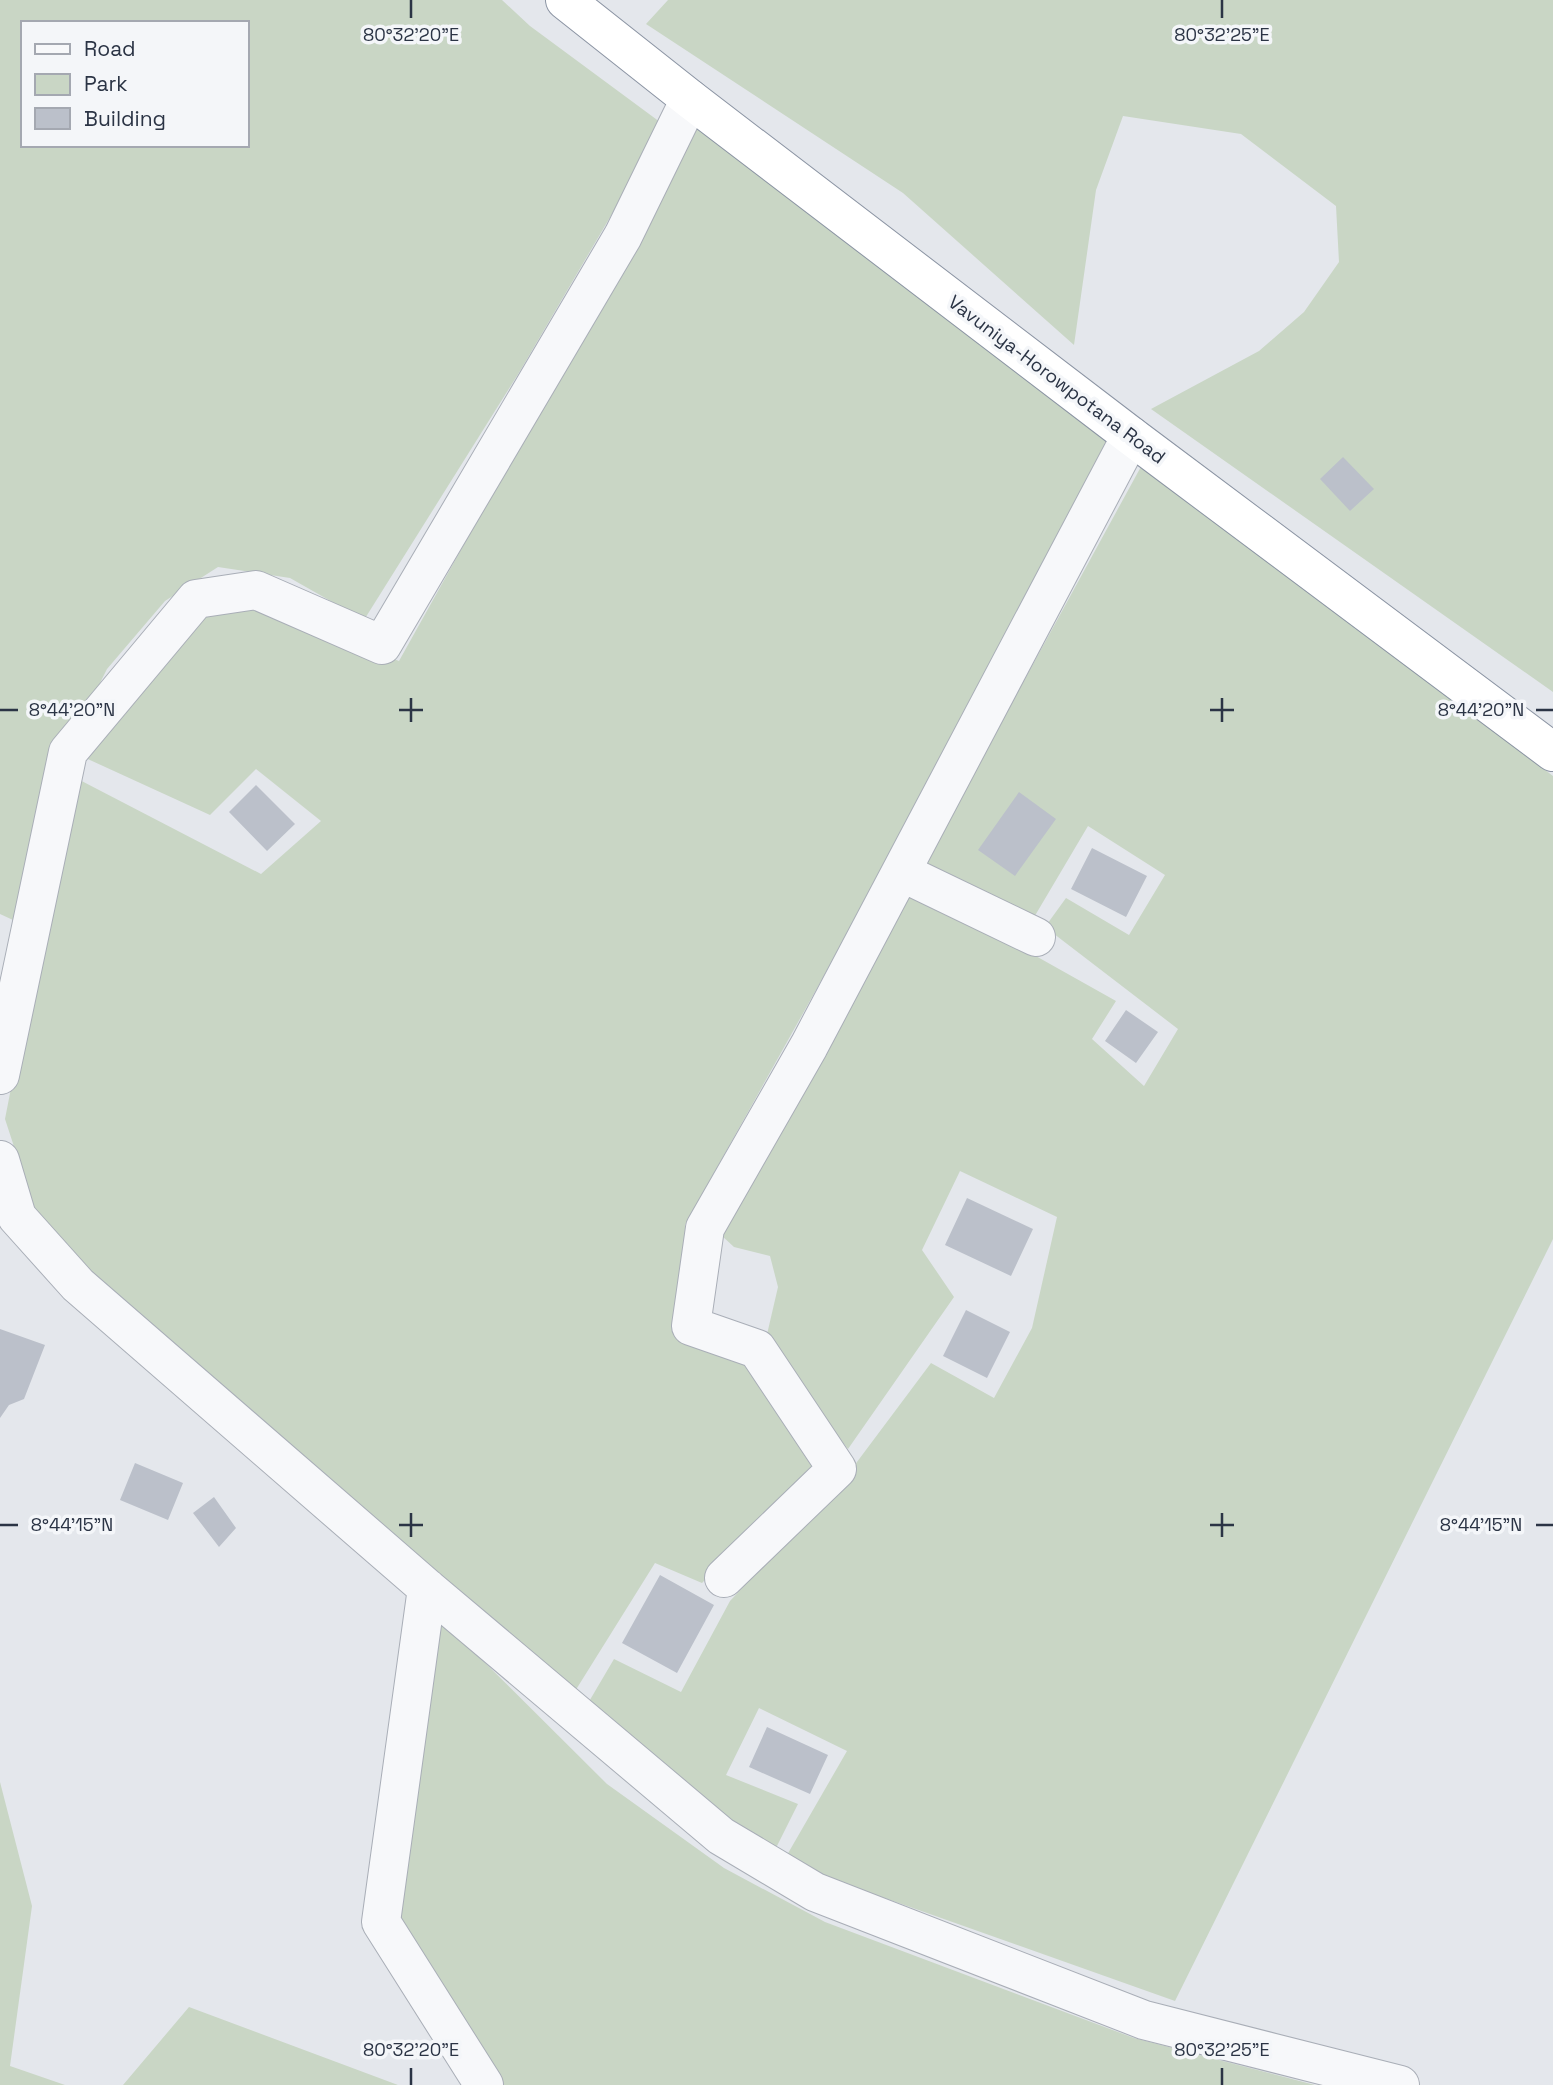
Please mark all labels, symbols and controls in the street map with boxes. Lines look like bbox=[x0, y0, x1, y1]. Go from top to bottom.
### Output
legend bbox=[21, 21, 248, 147]
text: 80°32'20"E bbox=[363, 23, 459, 46]
text: 80°32'25"E bbox=[1174, 23, 1270, 46]
text: Road bbox=[84, 35, 136, 62]
text: Park bbox=[84, 70, 128, 97]
text: Building bbox=[84, 105, 166, 132]
street label: Vavuniya-Horowpotana Road bbox=[943, 289, 1170, 469]
text: 8°44'20"N bbox=[29, 698, 115, 721]
text: 8°44'20"N bbox=[1438, 698, 1524, 721]
text: 8°44'15"N bbox=[31, 1513, 113, 1536]
text: 8°44'15"N bbox=[1440, 1513, 1522, 1536]
text: 80°32'20"E bbox=[363, 2038, 459, 2061]
text: 80°32'25"E bbox=[1174, 2038, 1270, 2061]

